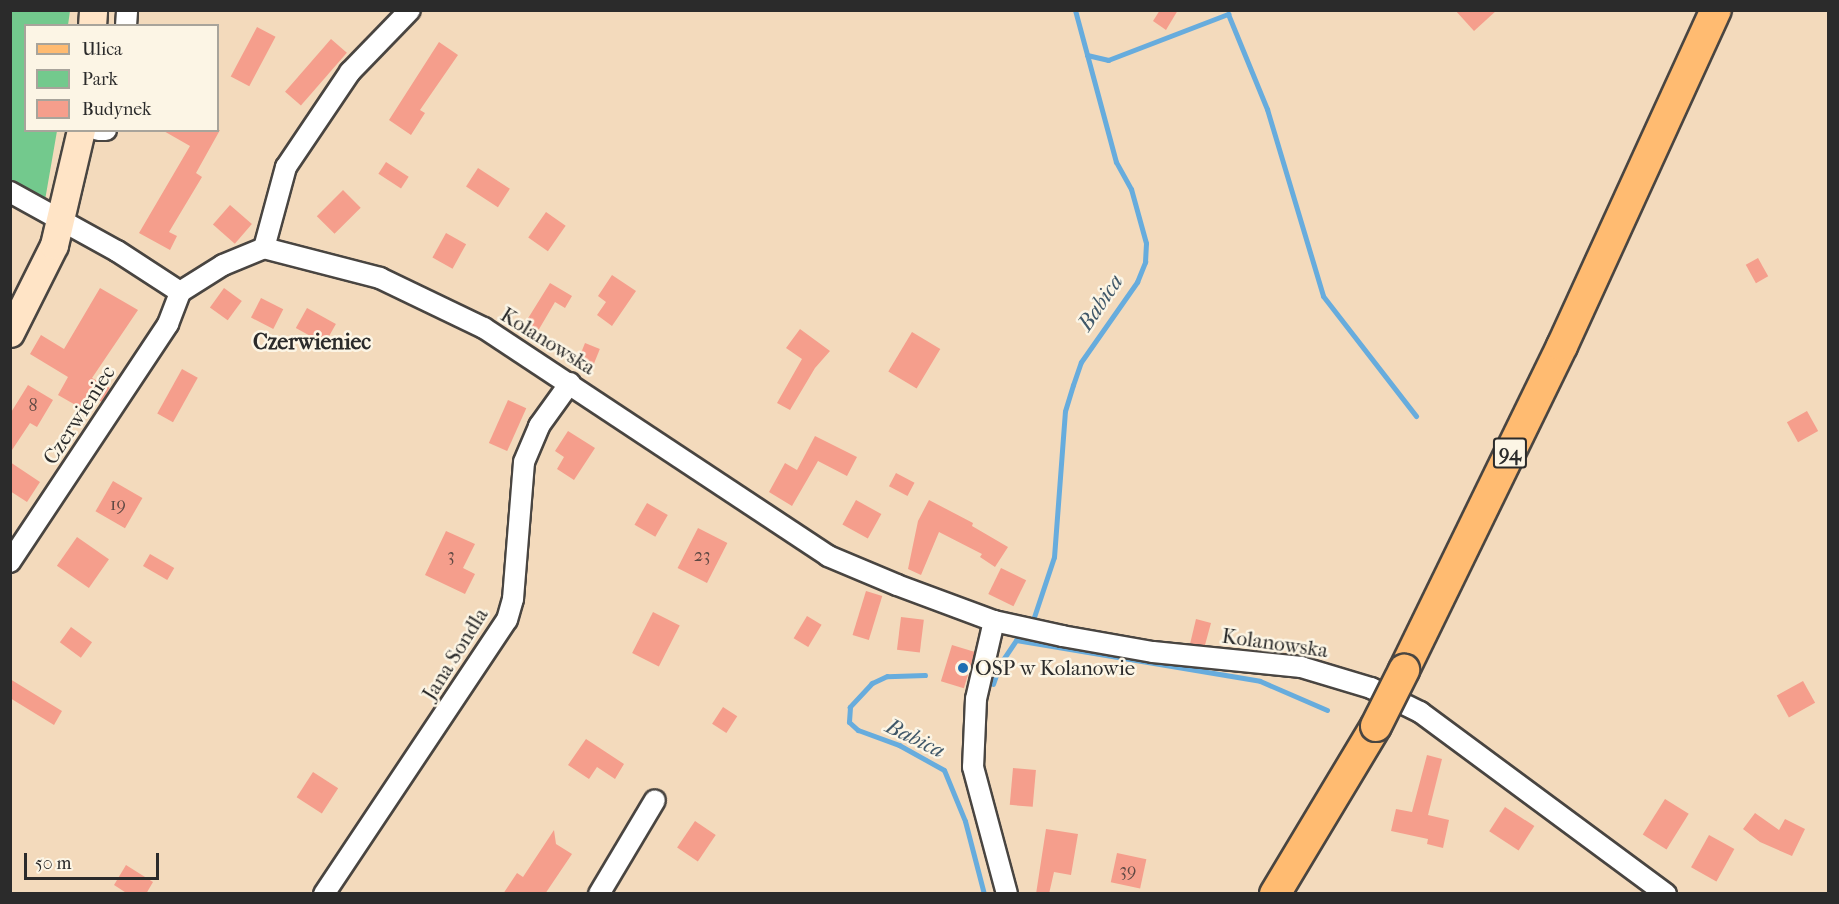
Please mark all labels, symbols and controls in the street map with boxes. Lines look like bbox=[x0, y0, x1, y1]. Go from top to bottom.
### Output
legend bbox=[24, 24, 219, 132]
text: Ulica bbox=[82, 39, 122, 60]
text: Park bbox=[82, 69, 118, 90]
text: Budynek bbox=[82, 99, 151, 120]
water label: Babica bbox=[1073, 270, 1129, 336]
street label: Kolanowska bbox=[496, 302, 600, 380]
district label: Czerwieniec bbox=[253, 330, 371, 356]
street label: Czerwieniec bbox=[38, 361, 120, 469]
house number: 8 bbox=[28, 395, 38, 417]
road number: 94 bbox=[1492, 436, 1528, 470]
house number: 19 bbox=[110, 494, 126, 516]
house number: 3 bbox=[447, 545, 455, 567]
house number: 23 bbox=[694, 545, 710, 567]
street label: Jana Sondla bbox=[417, 603, 493, 705]
street label: Kolanowska bbox=[1220, 623, 1330, 663]
place label: OSP w Kolanowie bbox=[975, 655, 1135, 681]
marker: OSP w Kolanowie bbox=[956, 661, 970, 675]
water label: Babica bbox=[881, 713, 949, 765]
scale bar bbox=[27, 841, 162, 879]
text: 50 m bbox=[35, 853, 71, 874]
house number: 39 bbox=[1120, 860, 1136, 882]

